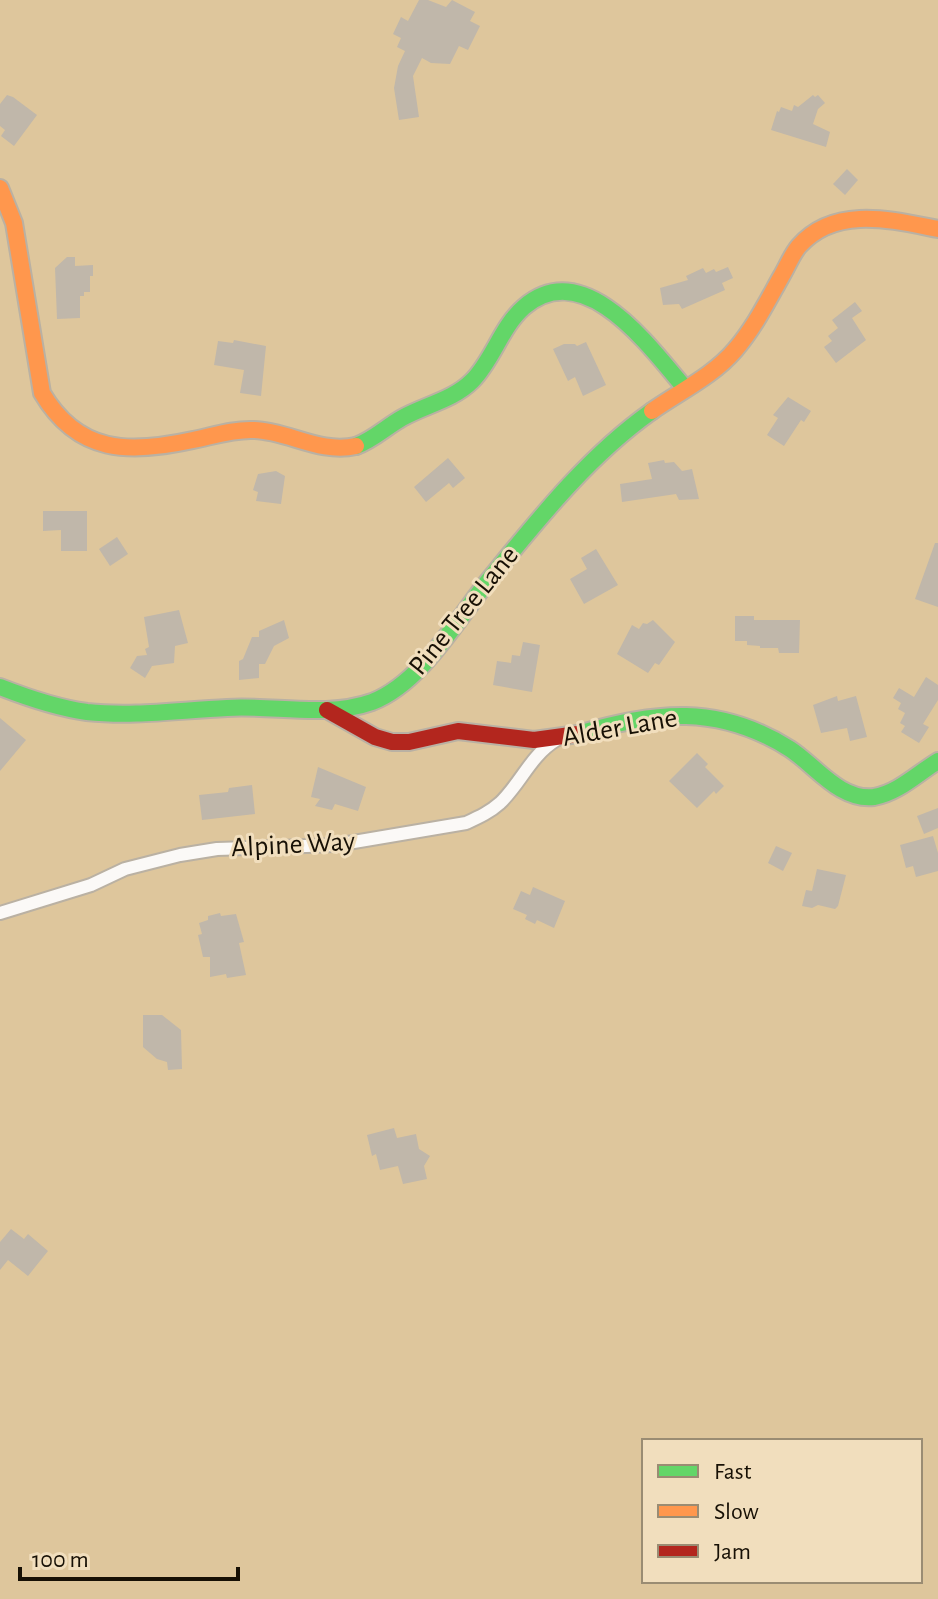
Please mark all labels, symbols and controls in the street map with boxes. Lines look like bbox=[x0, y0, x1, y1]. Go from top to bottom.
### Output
street label: Pine Tree Lane bbox=[404, 541, 524, 681]
street label: Alder Lane bbox=[561, 704, 679, 752]
street label: Alpine Way bbox=[230, 828, 356, 862]
legend bbox=[642, 1439, 922, 1583]
text: Fast bbox=[714, 1460, 752, 1484]
text: Slow bbox=[714, 1500, 759, 1524]
scale bar bbox=[20, 1531, 238, 1581]
text: Jam bbox=[714, 1540, 751, 1564]
text: 100 m bbox=[32, 1548, 89, 1572]

